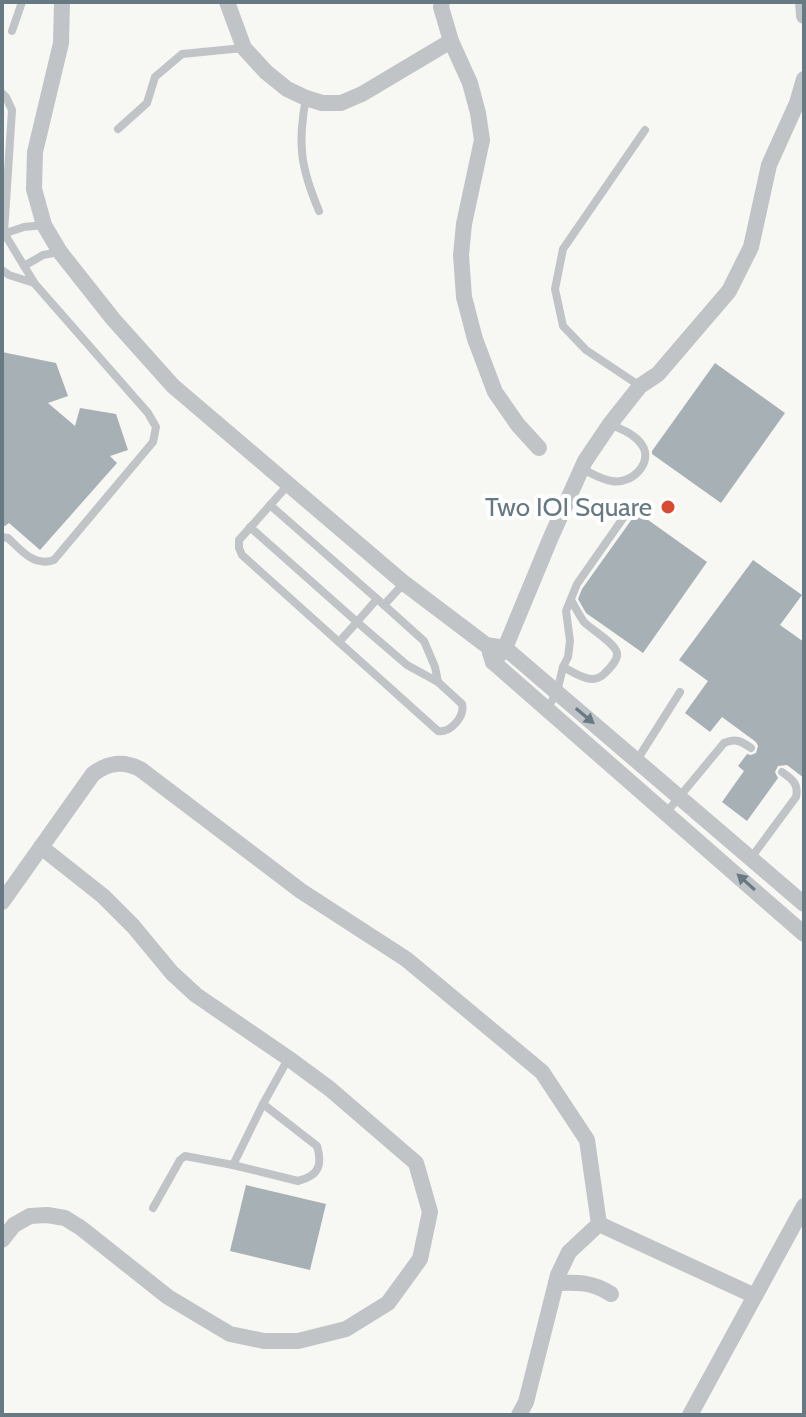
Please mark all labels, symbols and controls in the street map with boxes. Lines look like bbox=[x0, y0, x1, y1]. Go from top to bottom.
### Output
place label: Two IOI Square bbox=[485, 491, 652, 523]
marker: Two IOI Square bbox=[659, 498, 677, 516]
one-way arrow bbox=[575, 707, 595, 724]
one-way arrow bbox=[736, 874, 756, 891]

